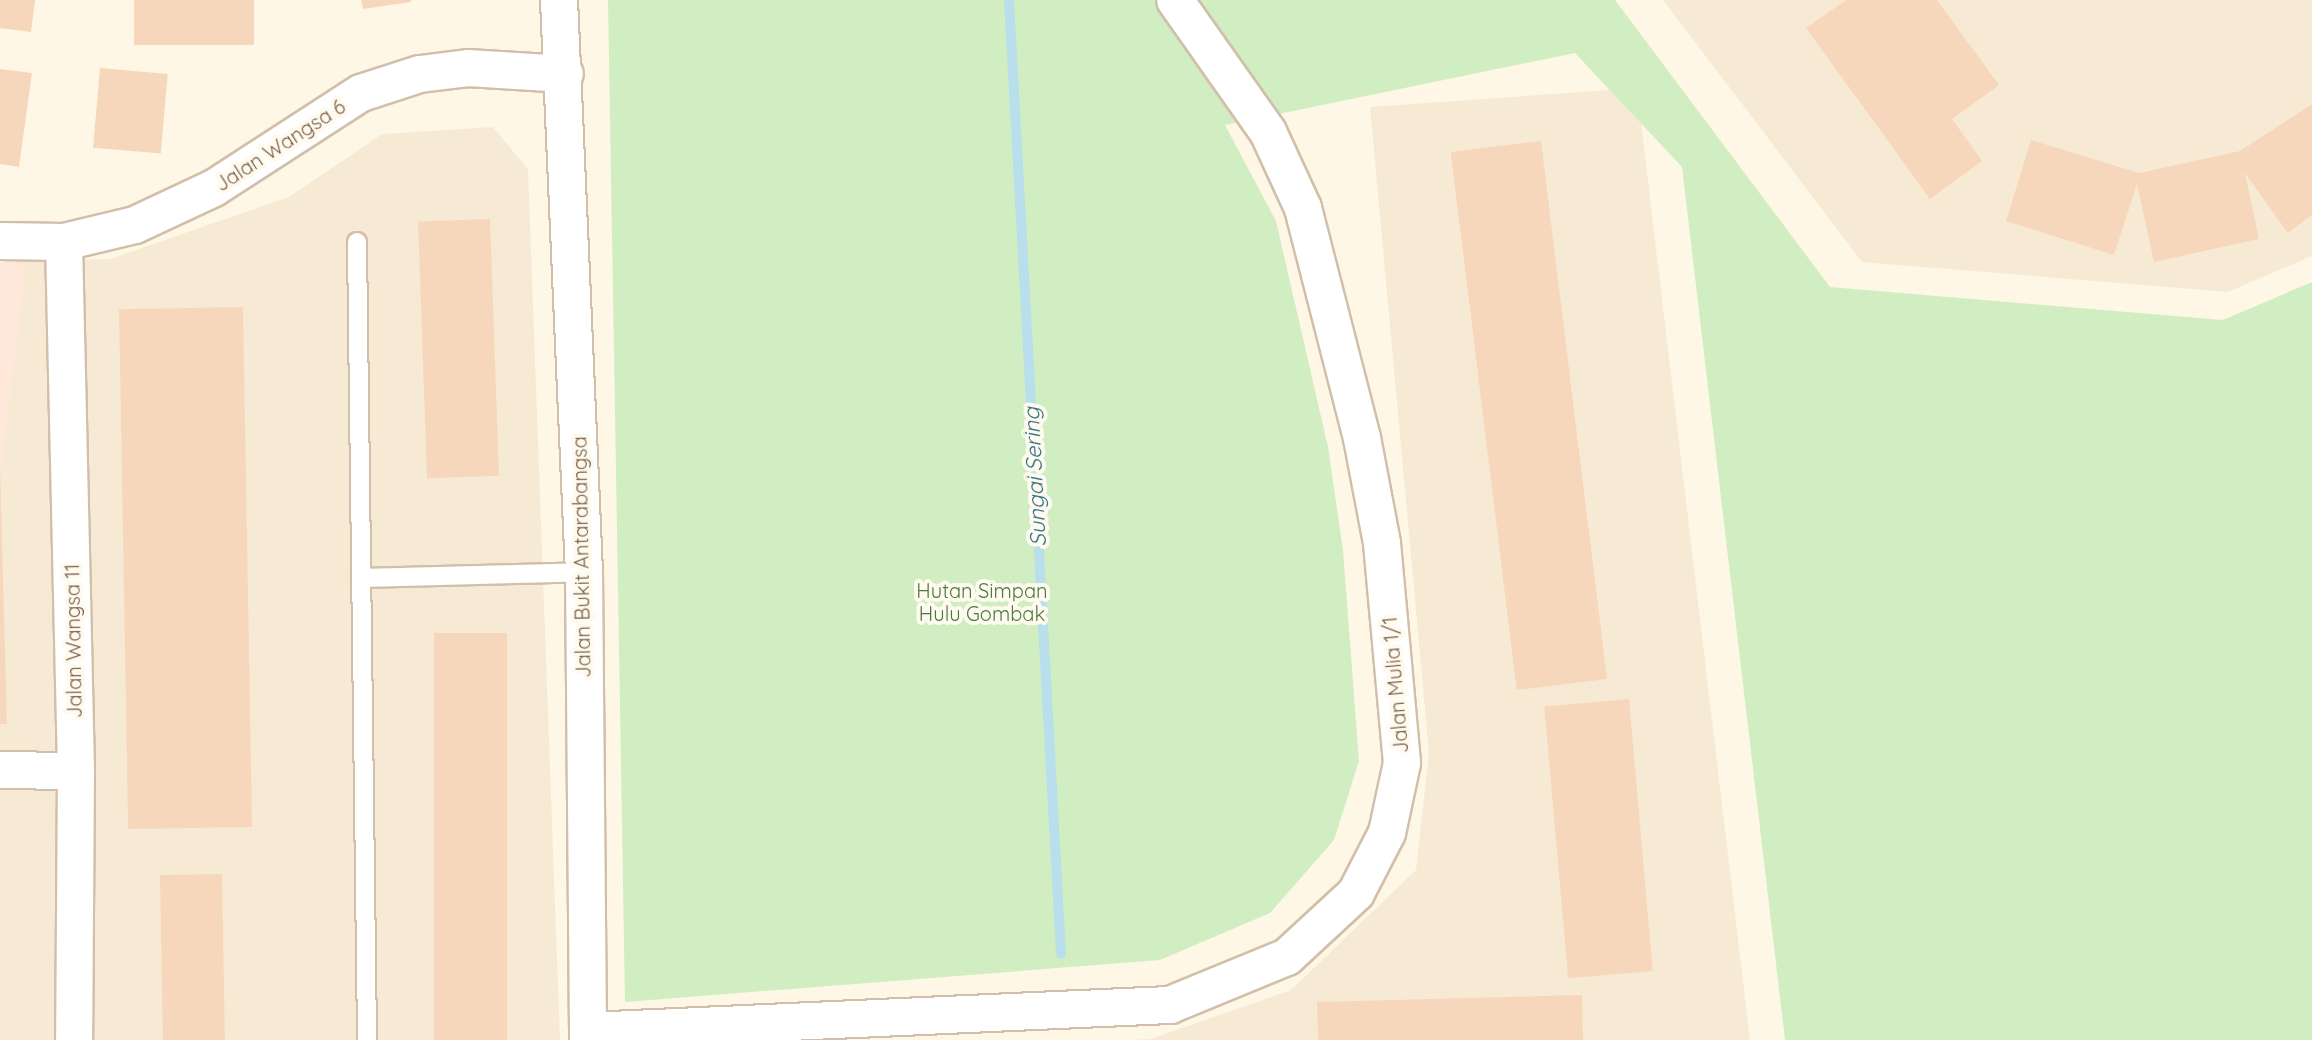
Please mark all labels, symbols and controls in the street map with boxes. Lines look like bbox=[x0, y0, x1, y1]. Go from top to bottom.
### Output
street label: Jalan Wangsa 6 bbox=[210, 94, 350, 196]
water label: Sungai Sering bbox=[1018, 407, 1052, 547]
street label: Jalan Bukit Antarabangsa bbox=[567, 436, 595, 678]
street label: Jalan Wangsa 11 bbox=[60, 564, 86, 718]
park label: Hutan Simpan Hulu Gombak bbox=[916, 578, 1048, 625]
street label: Jalan Mulia 1/1 bbox=[1377, 616, 1413, 754]

